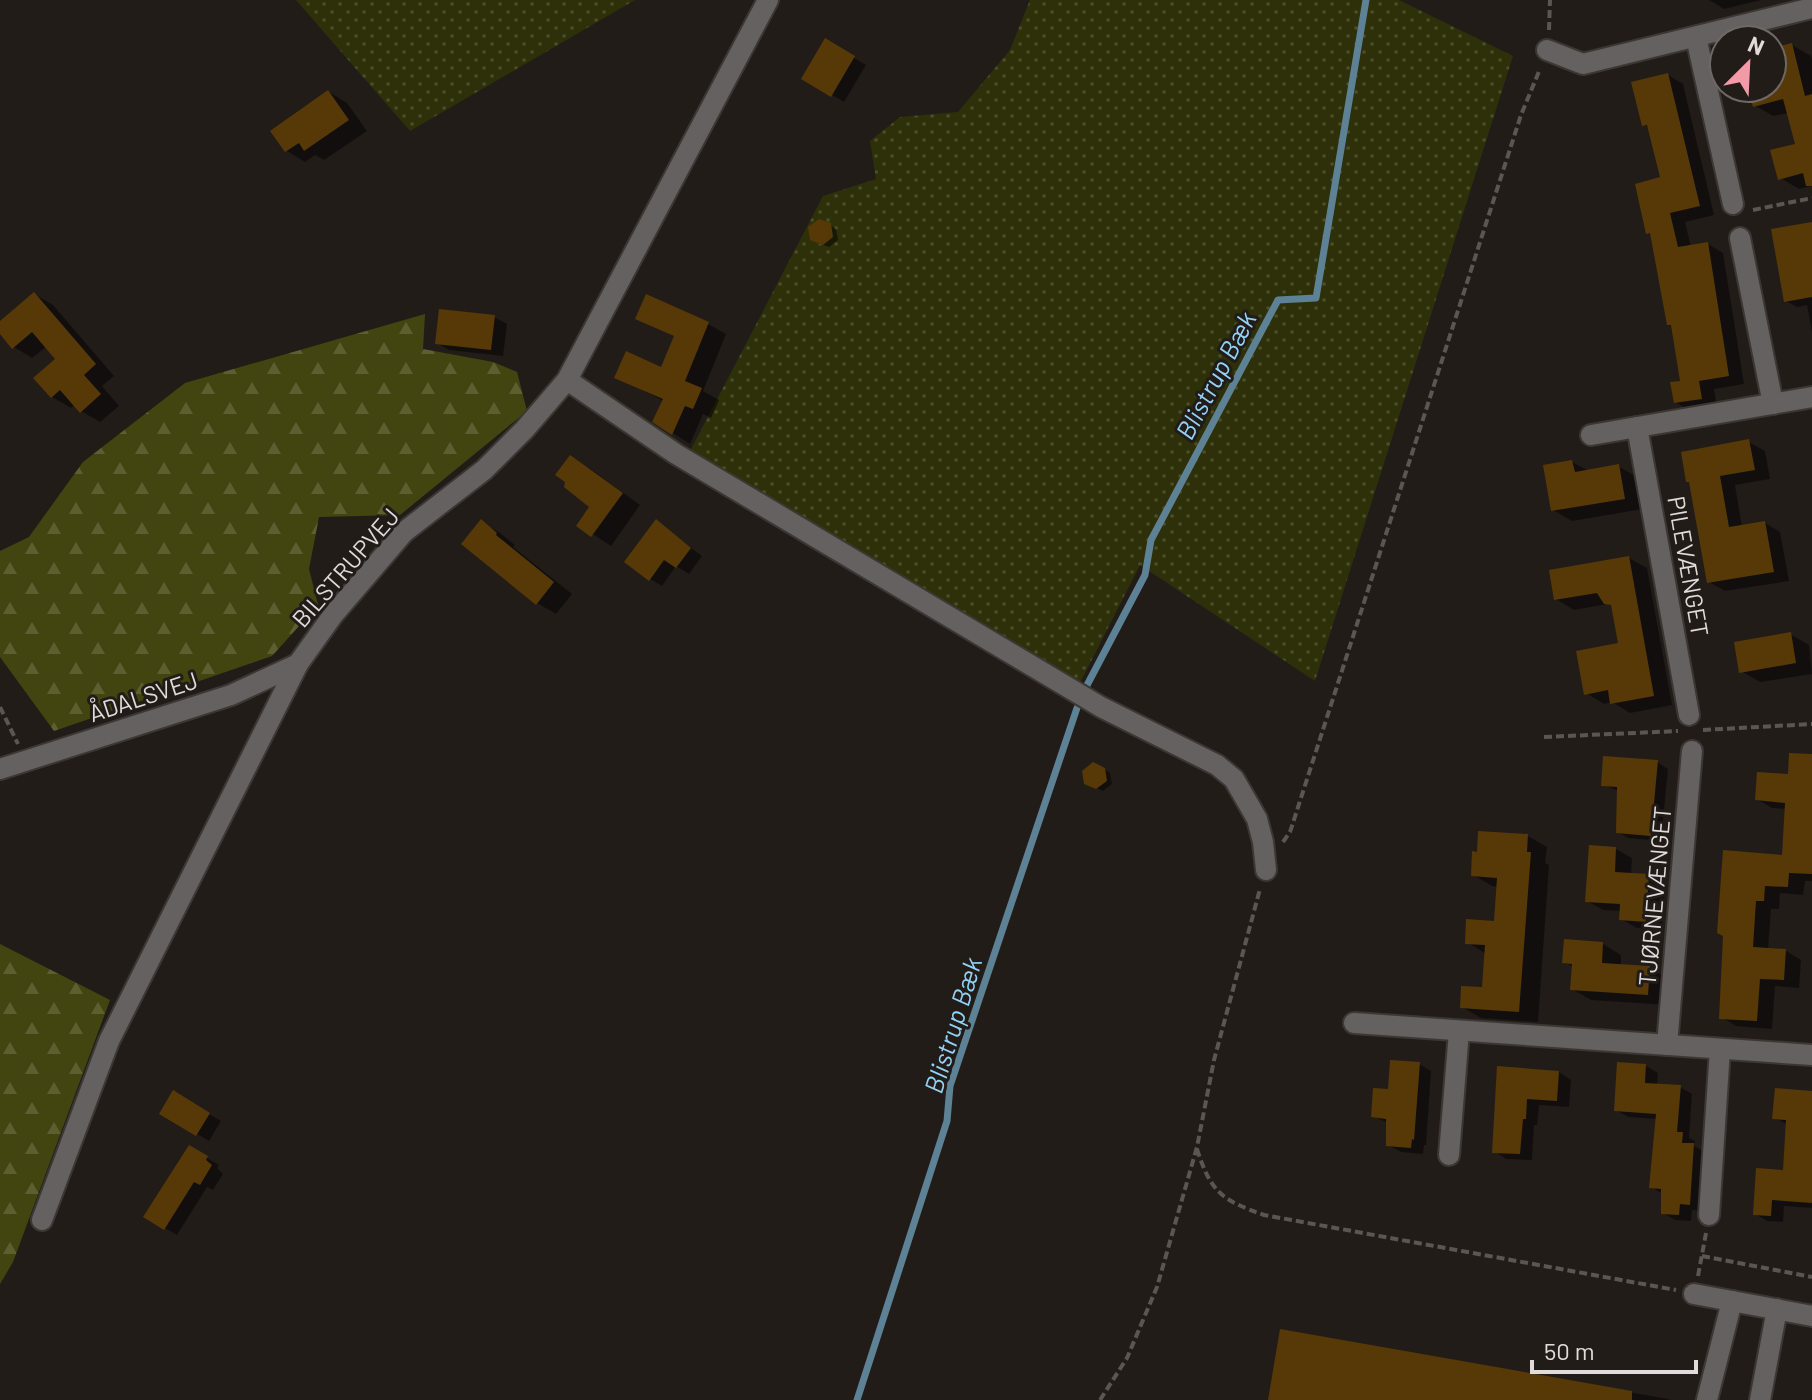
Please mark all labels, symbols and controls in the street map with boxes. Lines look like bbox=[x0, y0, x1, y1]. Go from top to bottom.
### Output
north arrow bbox=[1708, 24, 1788, 104]
text: N bbox=[1745, 30, 1769, 60]
water label: Blistrup Bæk bbox=[1168, 305, 1262, 444]
street label: PILEVÆNGET bbox=[1662, 494, 1716, 638]
street label: BILSTRUPVEJ bbox=[285, 501, 405, 633]
street label: ÅDALSVEJ bbox=[85, 665, 201, 727]
street label: TJØRNEVÆNGET bbox=[1632, 805, 1676, 987]
water label: Blistrup Bæk bbox=[917, 953, 987, 1097]
scale bar bbox=[1532, 1324, 1696, 1374]
text: 50 m bbox=[1544, 1336, 1595, 1365]

